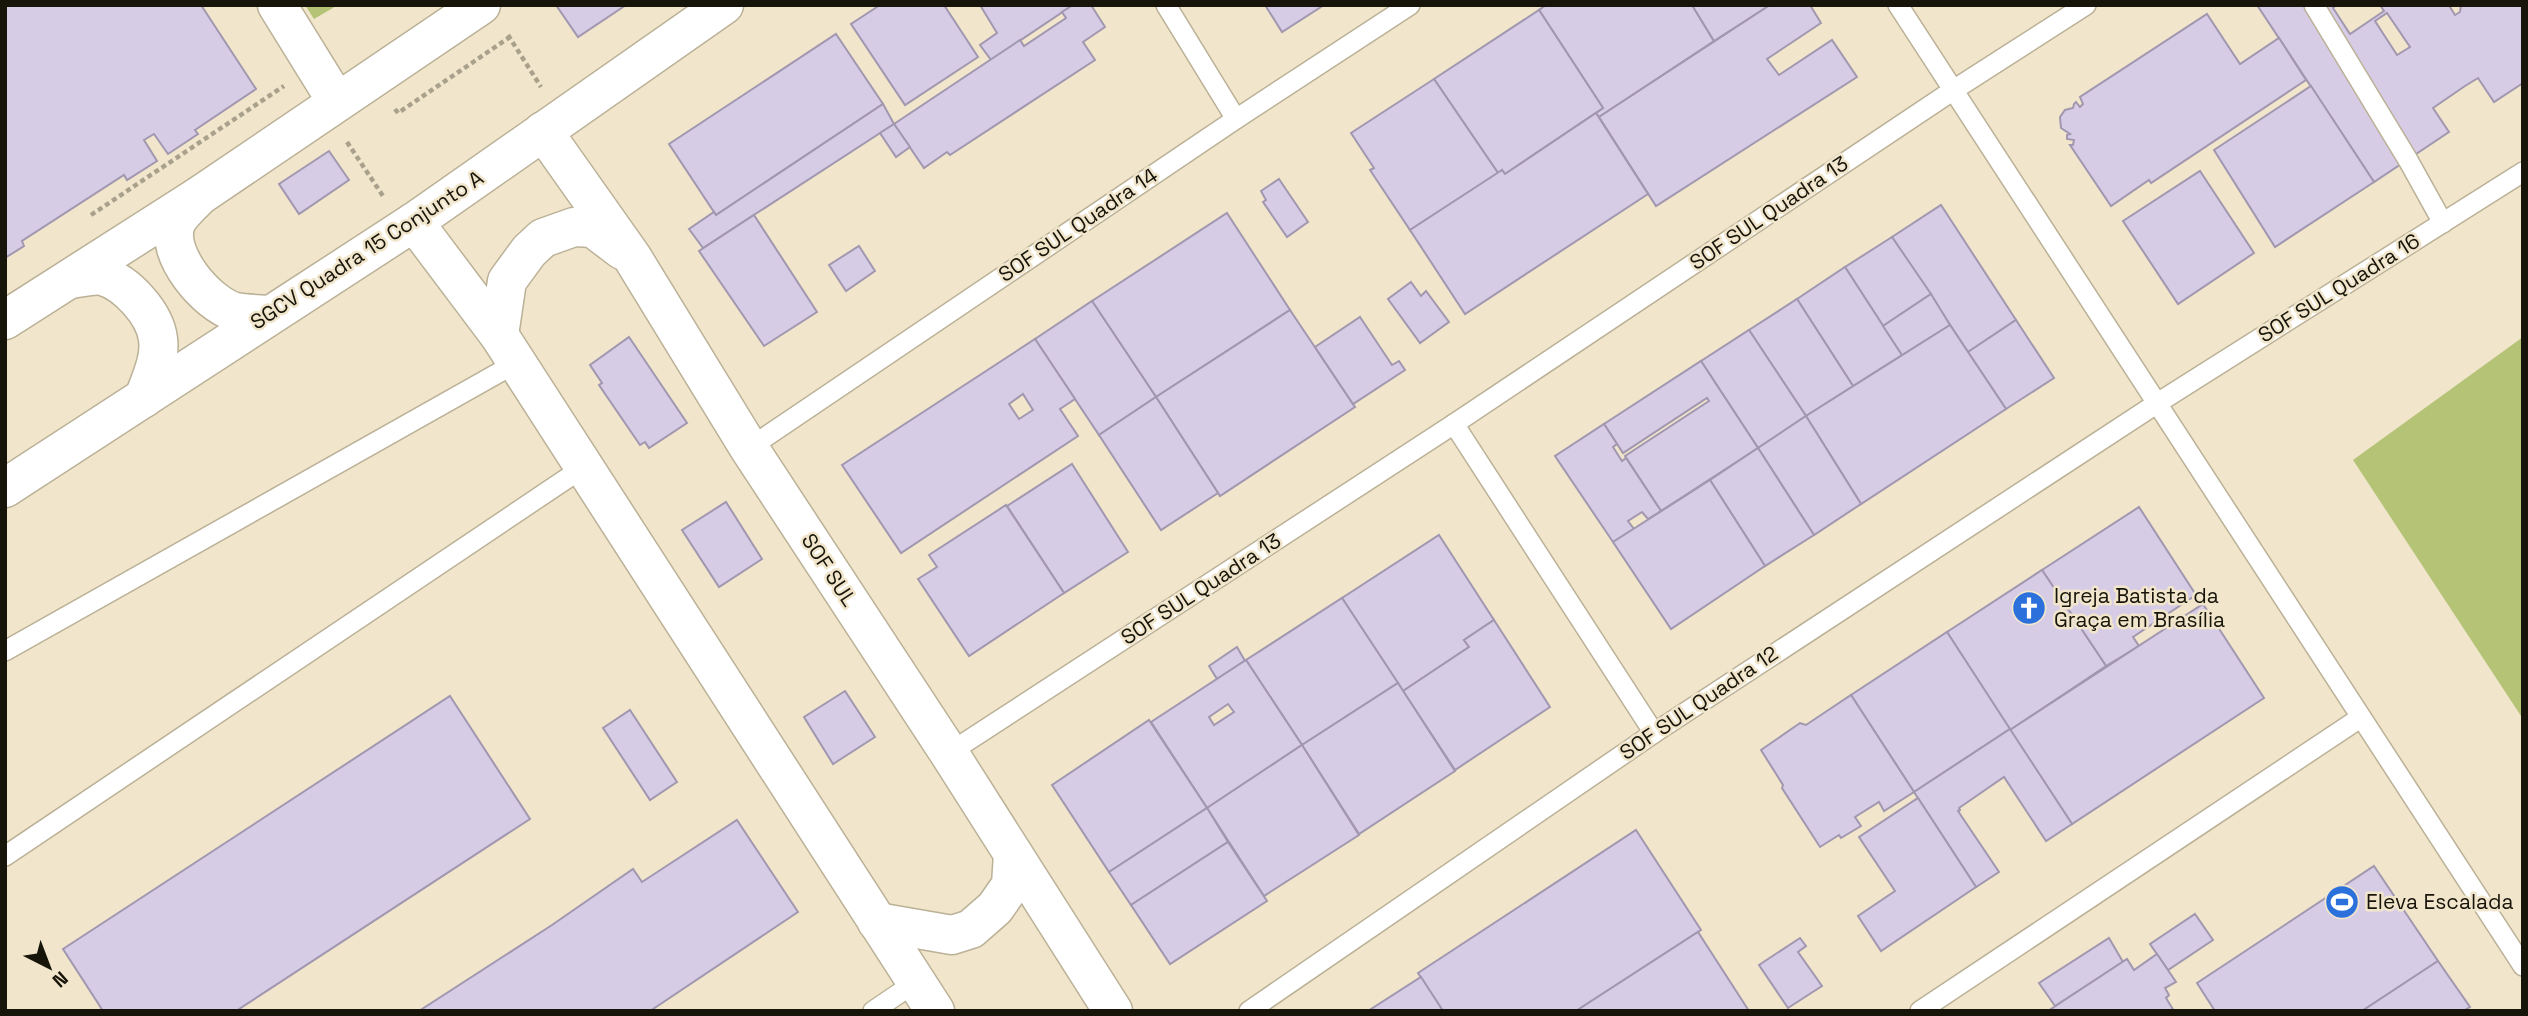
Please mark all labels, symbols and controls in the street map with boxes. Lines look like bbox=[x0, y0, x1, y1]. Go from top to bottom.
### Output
street label: SOF SUL Quadra 13 bbox=[1684, 150, 1853, 276]
street label: SOF SUL Quadra 14 bbox=[993, 161, 1162, 288]
street label: SGCV Quadra 15 Conjunto A bbox=[245, 164, 488, 335]
street label: SOF SUL Quadra 16 bbox=[2253, 227, 2425, 348]
street label: SOF SUL Quadra 13 bbox=[1116, 527, 1286, 650]
street label: SOF SUL bbox=[796, 528, 863, 611]
place label: Igreja Batista da Graça em Brasília bbox=[2054, 582, 2225, 633]
church icon: Igreja Batista da Graça em Brasília bbox=[2010, 589, 2048, 627]
street label: SOF SUL Quadra 12 bbox=[1614, 640, 1783, 766]
sports icon: Eleva Escalada bbox=[2323, 883, 2361, 921]
place label: Eleva Escalada bbox=[2366, 888, 2514, 915]
north arrow bbox=[14, 932, 84, 1002]
text: N bbox=[47, 966, 73, 993]

